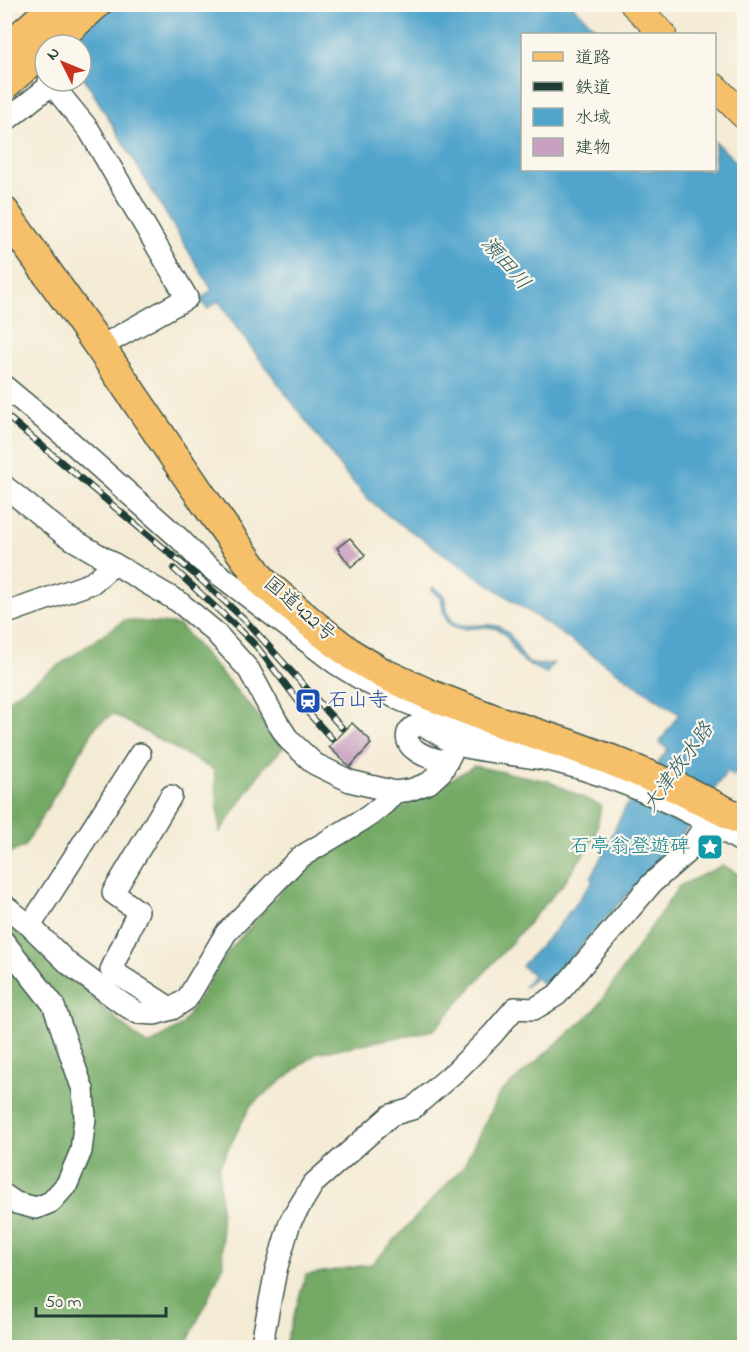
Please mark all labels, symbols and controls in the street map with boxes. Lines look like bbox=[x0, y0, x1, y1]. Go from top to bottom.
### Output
north arrow bbox=[33, 33, 93, 93]
legend bbox=[521, 33, 716, 171]
text: N bbox=[41, 42, 66, 66]
text: 道路 bbox=[575, 46, 611, 72]
text: 鉄道 bbox=[575, 76, 611, 102]
text: 水域 bbox=[575, 106, 611, 132]
text: 建物 bbox=[575, 136, 611, 162]
water label: 瀬田川 bbox=[473, 230, 537, 298]
street label: 国道422号 bbox=[256, 570, 342, 650]
station icon: 石山寺 bbox=[293, 686, 323, 716]
place label: 石山寺 bbox=[328, 687, 388, 716]
water label: 大津放水路 bbox=[636, 716, 723, 819]
place icon: 石亭翁登遊碑 bbox=[695, 832, 725, 862]
place label: 石亭翁登遊碑 bbox=[570, 833, 690, 862]
scale bar bbox=[36, 1280, 166, 1318]
text: 50 m bbox=[45, 1290, 82, 1316]

